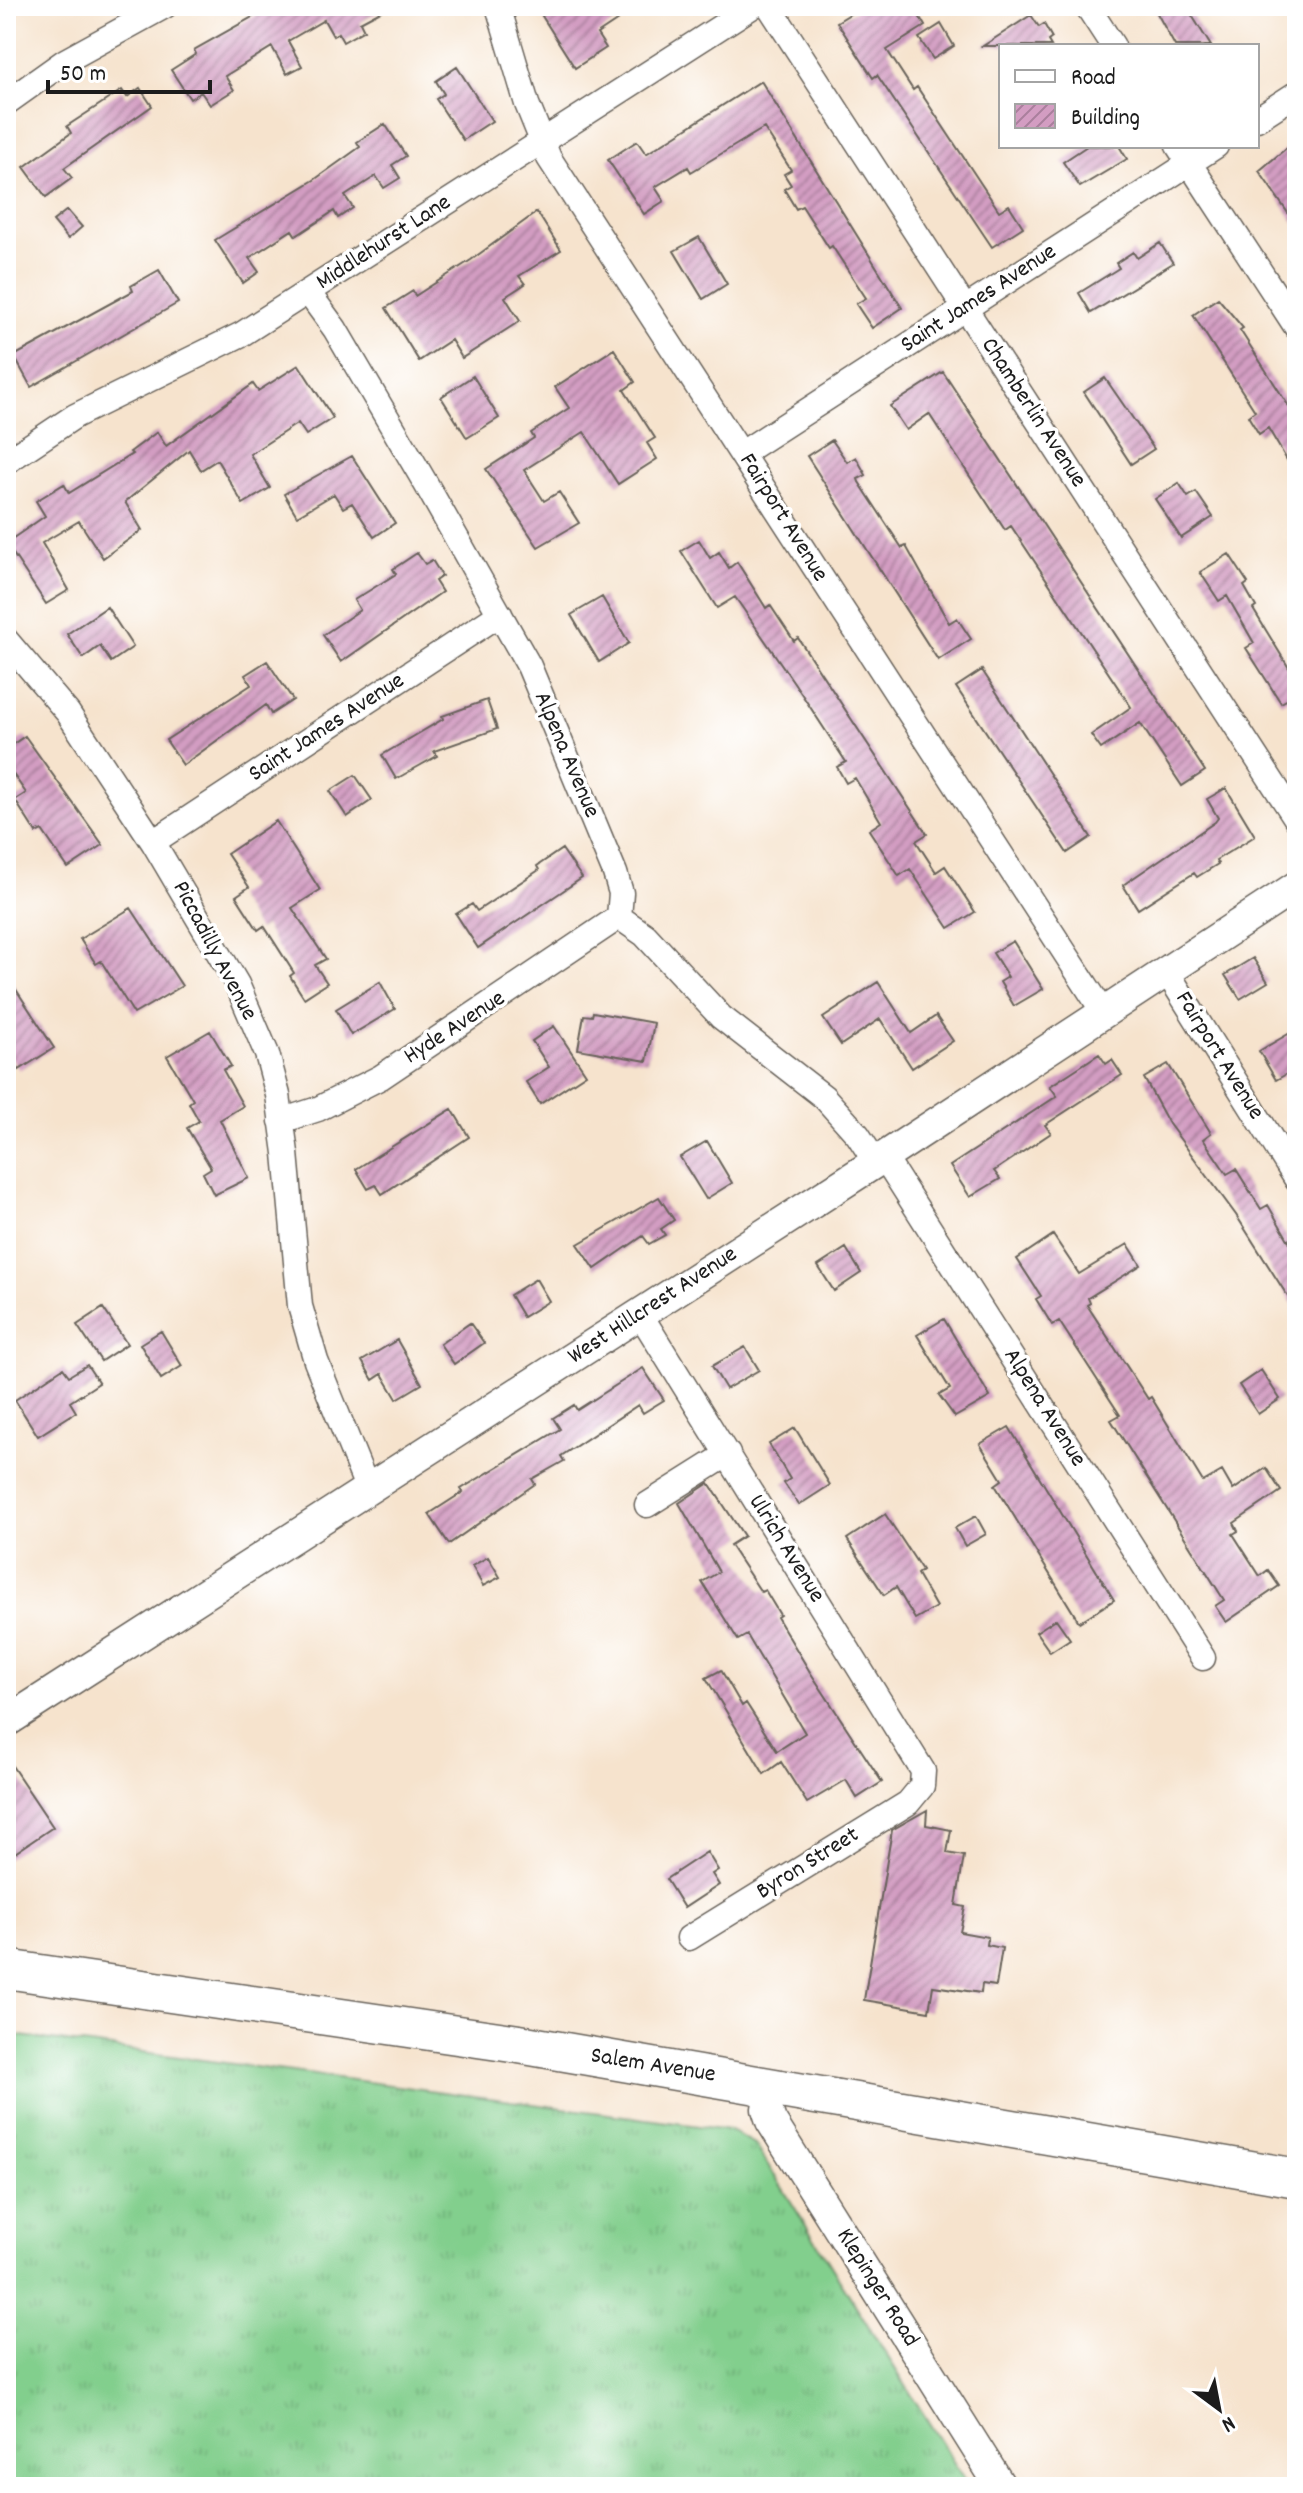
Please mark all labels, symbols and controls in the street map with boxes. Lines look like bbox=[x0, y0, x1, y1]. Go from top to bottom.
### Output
scale bar bbox=[48, 44, 210, 94]
legend bbox=[999, 44, 1259, 148]
text: 50 m bbox=[60, 58, 106, 92]
text: Road bbox=[1071, 62, 1116, 96]
text: Building bbox=[1071, 102, 1140, 136]
street label: Middlehurst Lane bbox=[310, 187, 458, 299]
street label: Saint James Avenue bbox=[894, 236, 1064, 362]
street label: Chamberlin Avenue bbox=[972, 331, 1094, 495]
street label: Fairport Avenue bbox=[730, 447, 836, 589]
street label: Saint James Avenue bbox=[242, 665, 412, 791]
street label: Alpena Avenue bbox=[524, 687, 608, 823]
street label: Piccadilly Avenue bbox=[163, 875, 265, 1027]
street label: Hyde Avenue bbox=[398, 982, 512, 1074]
street label: Fairport Avenue bbox=[1166, 985, 1272, 1127]
street label: West Hillcrest Avenue bbox=[561, 1238, 745, 1374]
street label: Alpena Avenue bbox=[994, 1342, 1094, 1474]
street label: Ulrich Avenue bbox=[739, 1488, 833, 1610]
street label: Byron Street bbox=[750, 1819, 866, 1909]
street label: Salem Avenue bbox=[588, 2039, 718, 2093]
street label: Klepinger Road bbox=[827, 2222, 927, 2354]
north arrow bbox=[1179, 2369, 1259, 2449]
text: N bbox=[1215, 2407, 1241, 2439]

